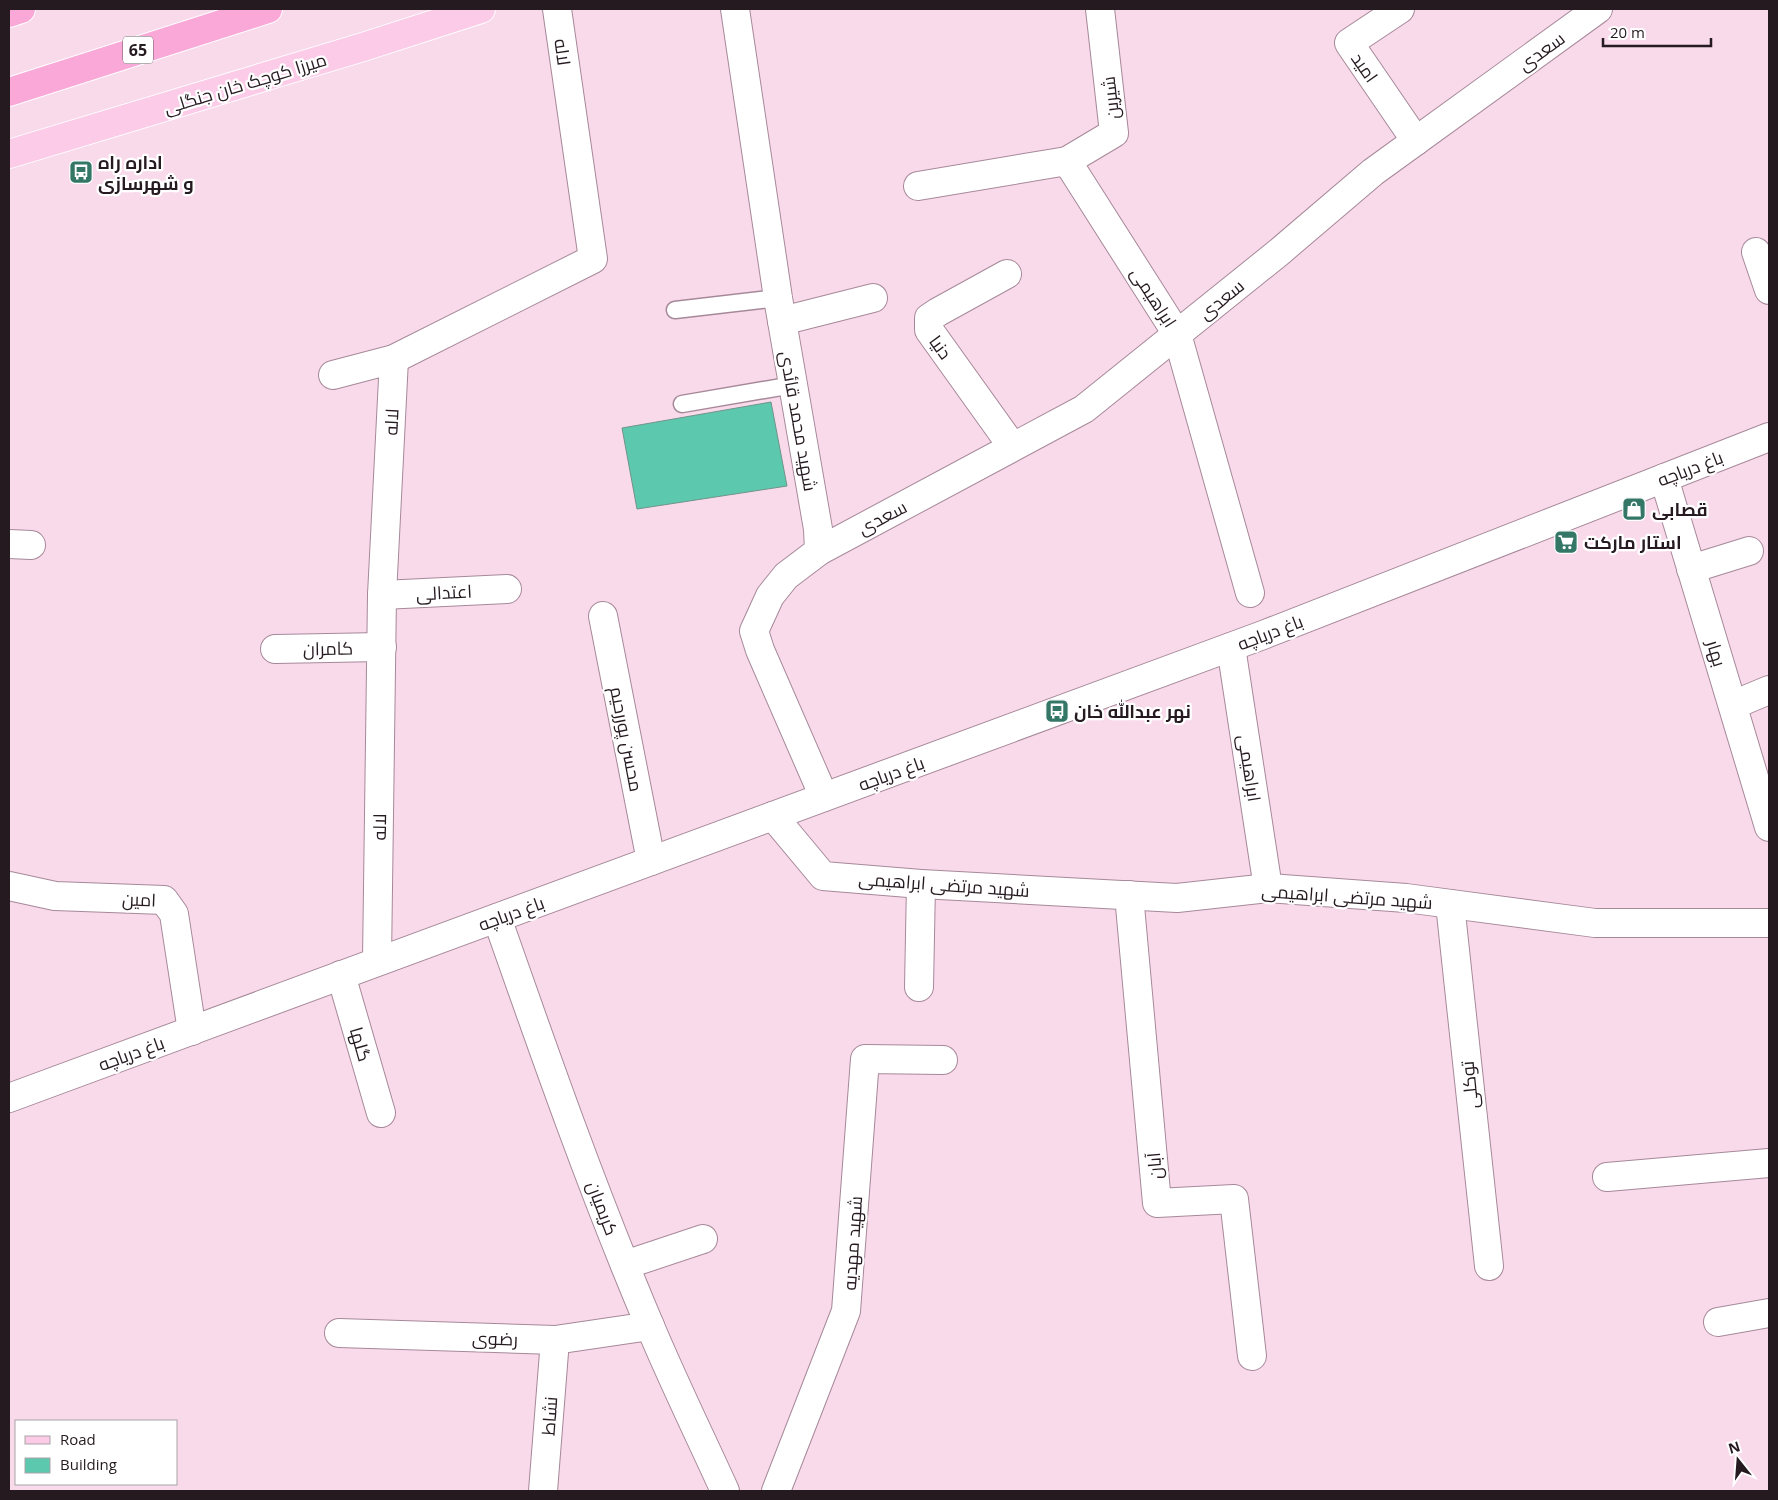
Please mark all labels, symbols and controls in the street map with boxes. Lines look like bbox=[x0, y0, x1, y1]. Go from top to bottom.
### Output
scale bar bbox=[1603, 15, 1710, 47]
text: 20 m bbox=[1610, 22, 1645, 42]
street label: سعدی bbox=[1513, 26, 1569, 76]
road number: 65 bbox=[123, 36, 153, 64]
street label: لاله bbox=[549, 37, 577, 67]
street label: میرزا کوچک خان جنگلی bbox=[161, 47, 330, 120]
street label: امید bbox=[1346, 47, 1384, 87]
street label: شیرین bbox=[1095, 75, 1125, 121]
place label: اداره راه و شهرسازی bbox=[98, 150, 194, 195]
bus stop icon: اداره راه و شهرسازی bbox=[68, 159, 94, 185]
street label: ابراهیمی bbox=[1126, 262, 1182, 332]
street label: سعدی bbox=[1193, 273, 1249, 325]
street label: دنیا bbox=[924, 330, 958, 364]
street label: شهید محمد قائدی bbox=[775, 349, 823, 493]
street label: لاله bbox=[378, 408, 404, 436]
street label: باغ دریاچه bbox=[1654, 444, 1727, 492]
street label: سعدی bbox=[853, 494, 911, 540]
shop icon: قصابی bbox=[1621, 496, 1647, 522]
place label: قصابی bbox=[1652, 497, 1708, 521]
supermarket icon: استار مارکت bbox=[1553, 529, 1579, 555]
place label: استار مارکت bbox=[1584, 530, 1682, 554]
street label: اعتدالی bbox=[415, 579, 473, 605]
street label: باغ دریاچه bbox=[1234, 608, 1307, 656]
street label: کامران bbox=[303, 636, 353, 660]
street label: بهار bbox=[1701, 636, 1732, 669]
street label: محسن پوررحیم bbox=[604, 684, 649, 794]
bus stop icon: نهر عبدالله خان bbox=[1044, 698, 1070, 724]
place label: نهر عبدالله خان bbox=[1074, 699, 1191, 723]
street label: ابراهیمی bbox=[1233, 733, 1267, 803]
street label: باغ دریاچه bbox=[855, 750, 928, 797]
street label: لاله bbox=[367, 813, 391, 841]
street label: شهید مرتضی ابراهیمی bbox=[858, 866, 1030, 902]
street label: شهید مرتضی ابراهیمی bbox=[1261, 878, 1433, 914]
street label: امین bbox=[121, 886, 157, 912]
street label: باغ دریاچه bbox=[475, 890, 548, 937]
street label: گلها bbox=[345, 1024, 377, 1064]
street label: باغ دریاچه bbox=[95, 1030, 168, 1077]
street label: توکلی bbox=[1455, 1060, 1483, 1110]
street label: آبان bbox=[1141, 1151, 1167, 1180]
street label: کریمیان bbox=[582, 1177, 624, 1239]
street label: شهید مهدیه bbox=[837, 1195, 867, 1291]
street label: رضوی bbox=[472, 1325, 518, 1351]
street label: نشاط bbox=[536, 1396, 562, 1436]
legend bbox=[15, 1420, 178, 1485]
text: Road bbox=[60, 1429, 96, 1449]
north arrow bbox=[1713, 1435, 1763, 1485]
text: N bbox=[1726, 1436, 1742, 1458]
text: Building bbox=[60, 1454, 117, 1474]

